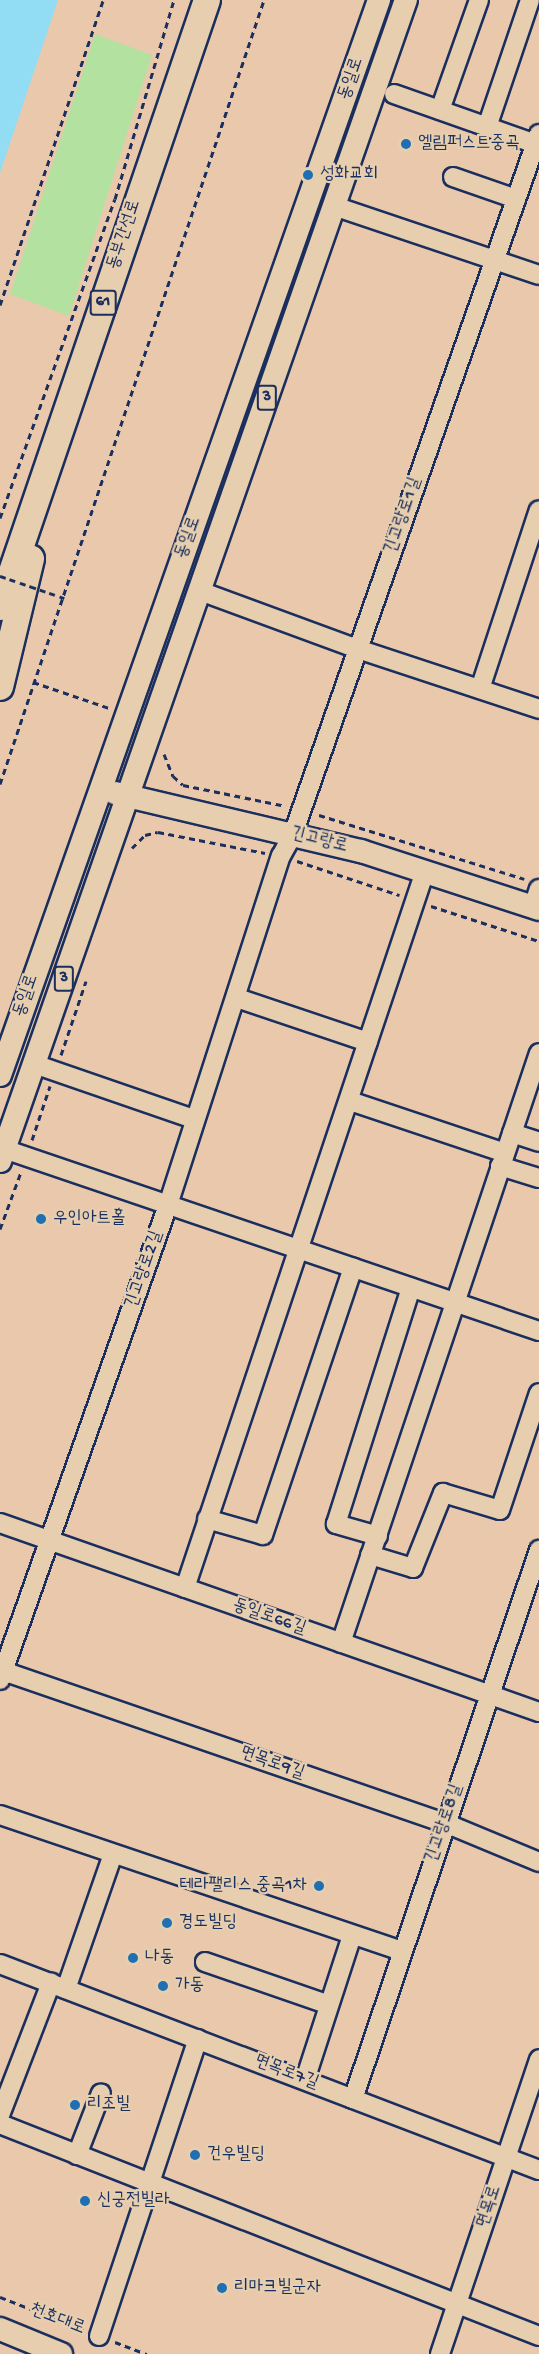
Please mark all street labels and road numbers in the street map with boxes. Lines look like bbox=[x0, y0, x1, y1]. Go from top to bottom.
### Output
street label: 동일로 bbox=[335, 55, 369, 103]
street label: 동부간선로 bbox=[104, 197, 146, 273]
road number: 61 bbox=[90, 290, 116, 316]
road number: 3 bbox=[256, 385, 278, 411]
street label: 긴고랑로1길 bbox=[381, 475, 427, 557]
street label: 동일로 bbox=[171, 514, 207, 562]
street label: 긴고랑로 bbox=[288, 824, 350, 858]
road number: 3 bbox=[54, 966, 74, 992]
street label: 동일로 bbox=[10, 972, 44, 1020]
street label: 긴고랑로2길 bbox=[122, 1228, 168, 1312]
street label: 동일로66길 bbox=[229, 1595, 309, 1641]
street label: 면목로9길 bbox=[237, 1743, 307, 1785]
street label: 긴고랑로8길 bbox=[421, 1782, 469, 1866]
street label: 면목로7길 bbox=[251, 2051, 321, 2095]
street label: 면목로 bbox=[473, 2183, 507, 2231]
street label: 천호대로 bbox=[26, 2300, 88, 2340]

